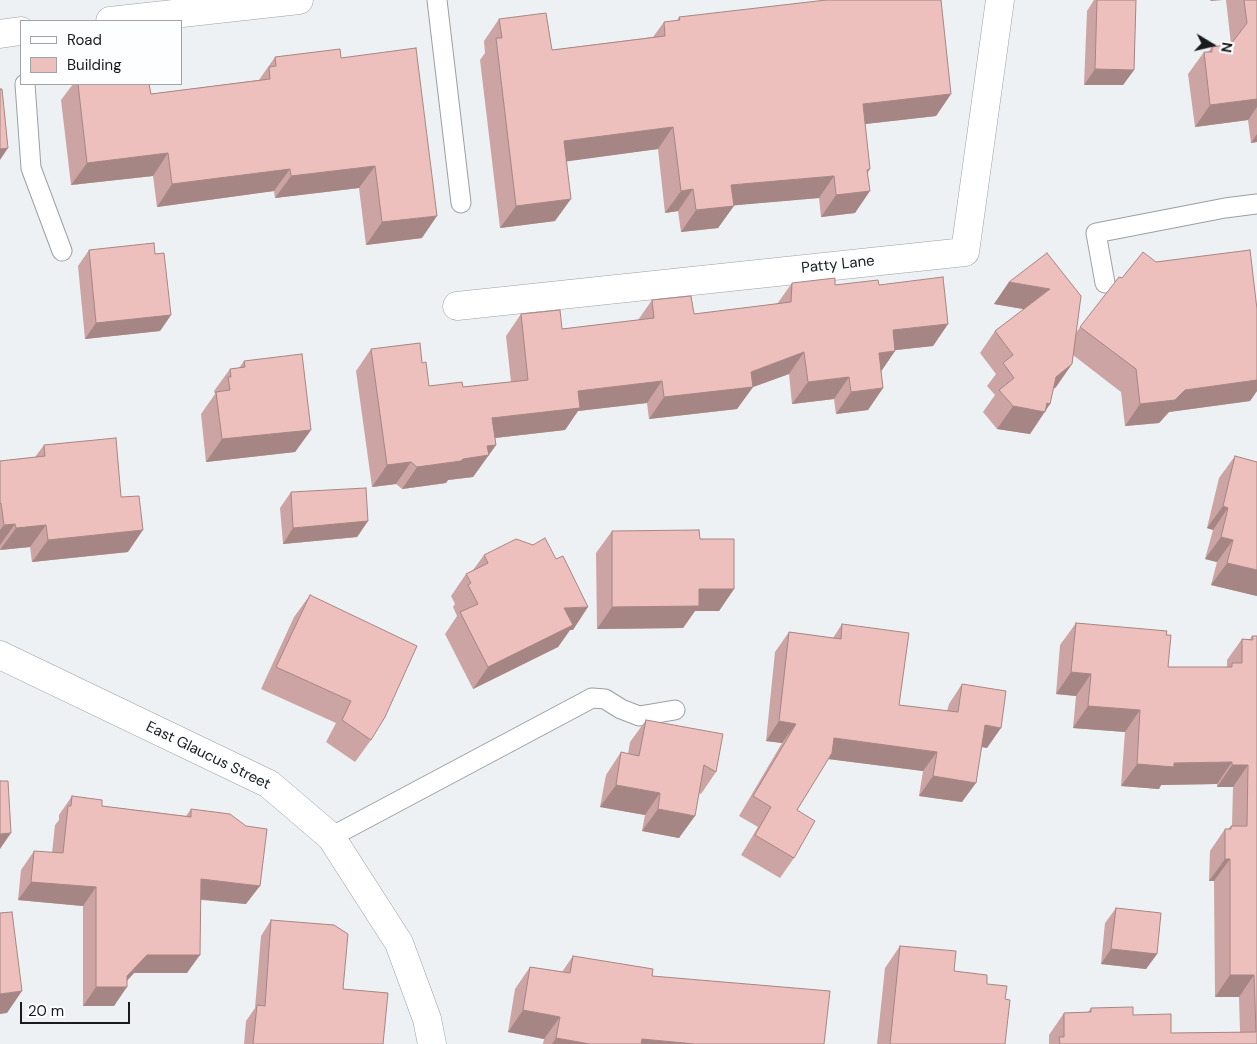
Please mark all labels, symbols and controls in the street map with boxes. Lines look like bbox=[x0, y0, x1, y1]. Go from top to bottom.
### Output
legend bbox=[20, 20, 182, 85]
north arrow bbox=[1187, 20, 1237, 70]
text: Road bbox=[67, 30, 102, 50]
text: N bbox=[1217, 41, 1237, 54]
text: Building bbox=[67, 55, 122, 75]
street label: Patty Lane bbox=[800, 252, 876, 278]
street label: East Glaucus Street bbox=[143, 718, 273, 794]
scale bar bbox=[22, 992, 132, 1024]
text: 20 m bbox=[28, 1001, 64, 1021]

